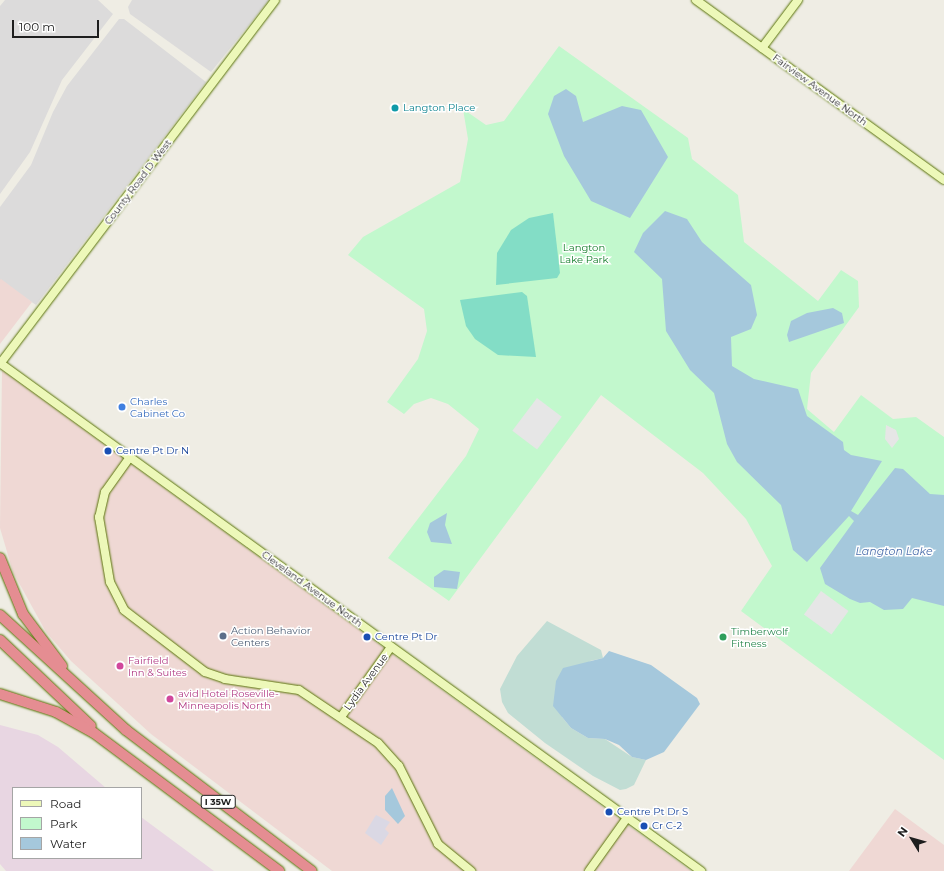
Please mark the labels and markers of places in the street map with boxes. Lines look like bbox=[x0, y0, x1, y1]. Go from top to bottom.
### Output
place label: Langton Place bbox=[403, 102, 475, 114]
marker: Langton Place bbox=[390, 103, 400, 113]
place label: Charles Cabinet Co bbox=[130, 395, 185, 418]
marker: Charles Cabinet Co bbox=[117, 402, 127, 412]
place label: Centre Pt Dr N bbox=[116, 445, 189, 457]
marker: Centre Pt Dr N bbox=[103, 446, 113, 456]
place label: Action Behavior Centers bbox=[231, 624, 311, 648]
place label: Timberwolf Fitness bbox=[731, 625, 788, 648]
marker: Action Behavior Centers bbox=[218, 631, 228, 641]
place label: Centre Pt Dr bbox=[375, 631, 437, 643]
marker: Centre Pt Dr bbox=[362, 632, 372, 642]
marker: Timberwolf Fitness bbox=[718, 632, 728, 642]
place label: Fairfield Inn & Suites bbox=[128, 654, 187, 678]
marker: Fairfield Inn & Suites bbox=[115, 661, 125, 671]
place label: avid Hotel Roseville- Minneapolis North bbox=[178, 687, 279, 710]
marker: avid Hotel Roseville- Minneapolis North bbox=[165, 694, 175, 704]
place label: Centre Pt Dr S bbox=[617, 806, 688, 818]
marker: Centre Pt Dr S bbox=[604, 807, 614, 817]
place label: Cr C-2 bbox=[652, 820, 682, 832]
marker: Cr C-2 bbox=[639, 821, 649, 831]

